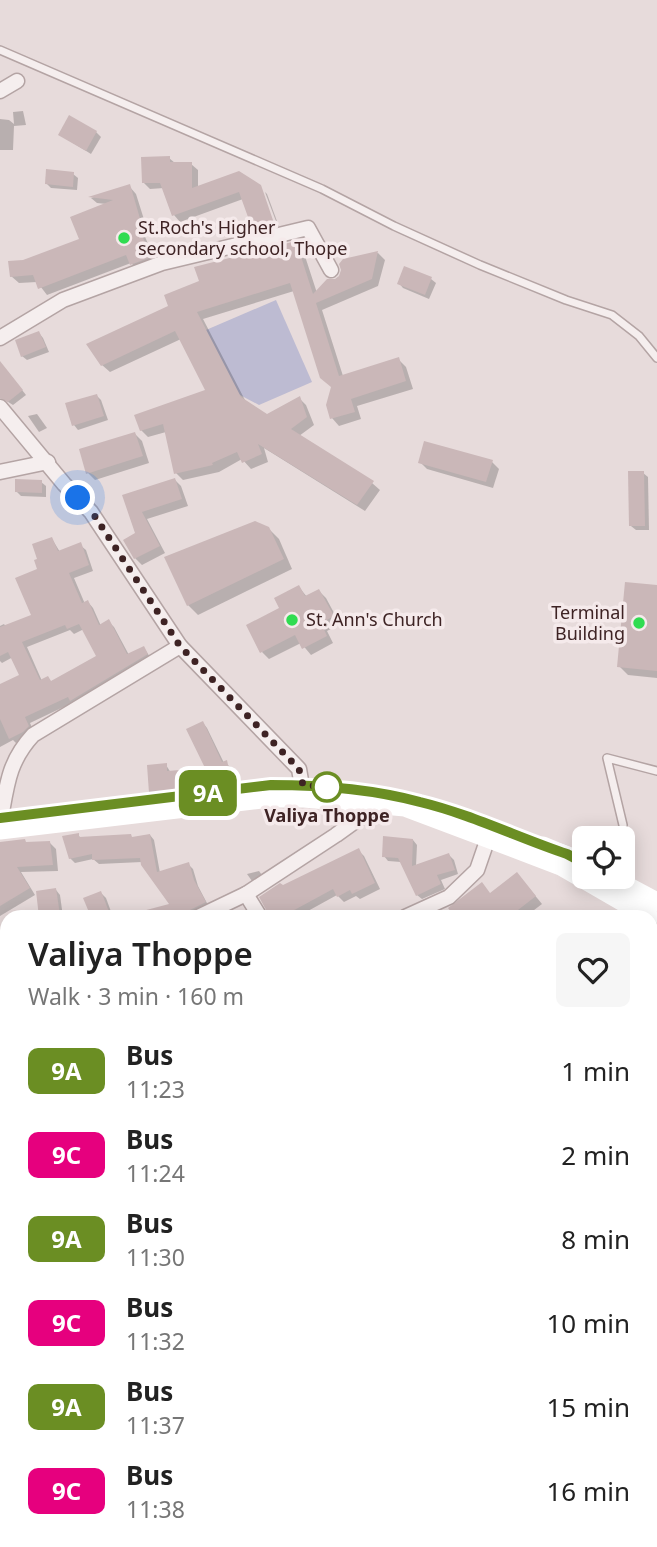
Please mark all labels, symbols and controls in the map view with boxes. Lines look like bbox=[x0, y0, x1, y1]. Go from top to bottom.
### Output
place label: St.Roch's Higher secondary school, Thope bbox=[138, 215, 347, 260]
marker: St.Roch's Higher secondary school, Thope bbox=[116, 230, 132, 246]
your location bbox=[60, 480, 95, 515]
place label: Terminal Building bbox=[551, 600, 625, 645]
place label: St. Ann's Church bbox=[306, 607, 443, 631]
marker: St. Ann's Church bbox=[284, 612, 300, 628]
marker: Terminal Building bbox=[631, 615, 647, 631]
line badge: 9A bbox=[176, 770, 240, 816]
marker: Valiya Thoppe bbox=[312, 772, 342, 802]
text: 9A bbox=[193, 776, 223, 809]
place label: Valiya Thoppe bbox=[264, 803, 390, 827]
map controls bbox=[572, 826, 635, 889]
button: locate bbox=[572, 826, 635, 889]
text: Valiya Thoppe bbox=[28, 931, 253, 976]
button: heart bbox=[556, 933, 630, 1007]
text: Walk · 3 min · 160 m bbox=[28, 980, 244, 1012]
text: Bus bbox=[126, 1037, 173, 1073]
text: 1 min bbox=[561, 1053, 630, 1089]
text: 9A bbox=[51, 1054, 82, 1087]
text: 11:23 bbox=[126, 1073, 185, 1105]
text: Bus bbox=[126, 1121, 173, 1157]
text: 2 min bbox=[561, 1137, 630, 1173]
text: 9C bbox=[52, 1138, 81, 1171]
text: 11:24 bbox=[126, 1157, 185, 1189]
text: Bus bbox=[126, 1205, 173, 1241]
text: 8 min bbox=[561, 1221, 630, 1257]
text: 9A bbox=[51, 1222, 82, 1255]
text: 11:30 bbox=[126, 1241, 185, 1273]
text: Bus bbox=[126, 1289, 173, 1325]
text: 10 min bbox=[546, 1305, 630, 1341]
text: 9C bbox=[52, 1306, 81, 1339]
text: 11:32 bbox=[126, 1325, 185, 1357]
text: Bus bbox=[126, 1373, 173, 1409]
text: 15 min bbox=[546, 1389, 630, 1425]
text: 9A bbox=[51, 1390, 82, 1423]
text: 11:37 bbox=[126, 1409, 185, 1441]
text: Bus bbox=[126, 1457, 173, 1493]
text: 16 min bbox=[546, 1473, 630, 1509]
text: 9C bbox=[52, 1474, 81, 1507]
text: 11:38 bbox=[126, 1493, 185, 1525]

